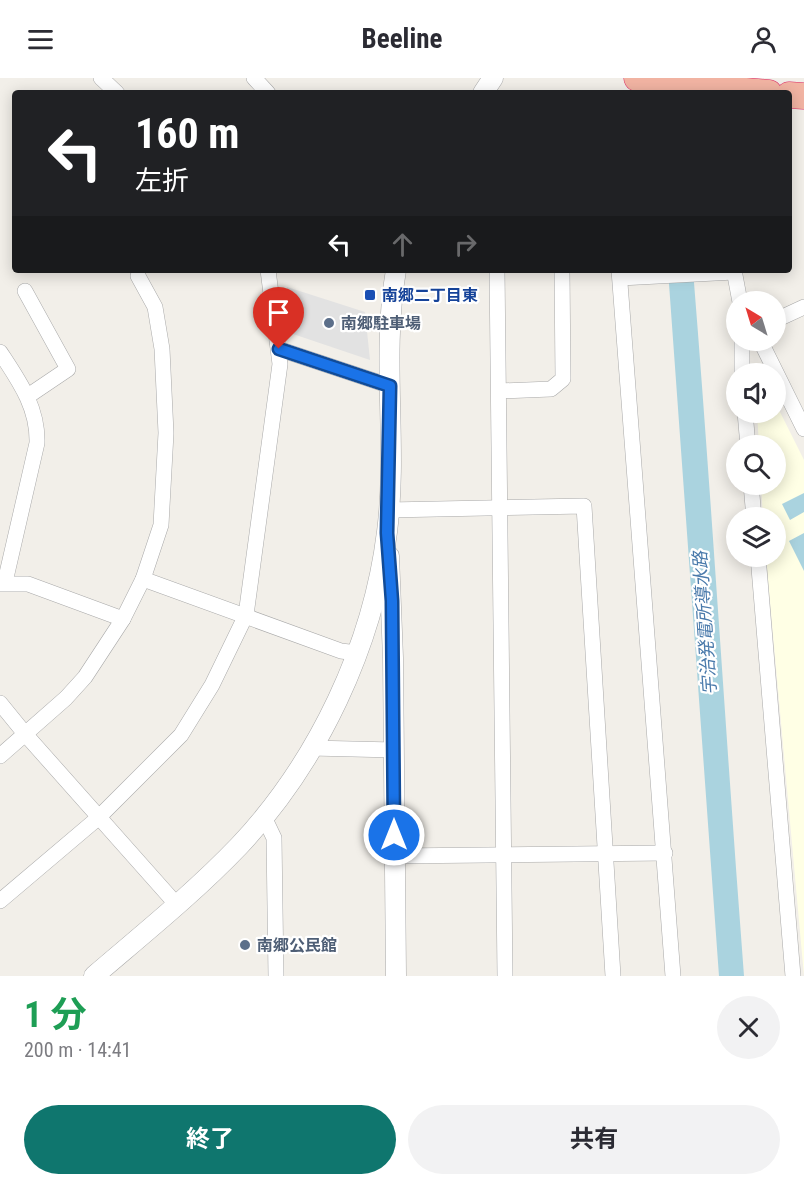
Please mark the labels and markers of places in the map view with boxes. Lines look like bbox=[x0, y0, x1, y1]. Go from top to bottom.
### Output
place label: 南郷二丁目東 bbox=[382, 286, 478, 305]
pin bbox=[253, 287, 304, 349]
marker: 南郷二丁目東 bbox=[363, 288, 377, 302]
place label: 南郷駐車場 bbox=[341, 314, 421, 333]
marker: 南郷駐車場 bbox=[322, 316, 336, 330]
place label: 南郷公民館 bbox=[257, 936, 337, 955]
marker: 南郷公民館 bbox=[238, 938, 252, 952]

